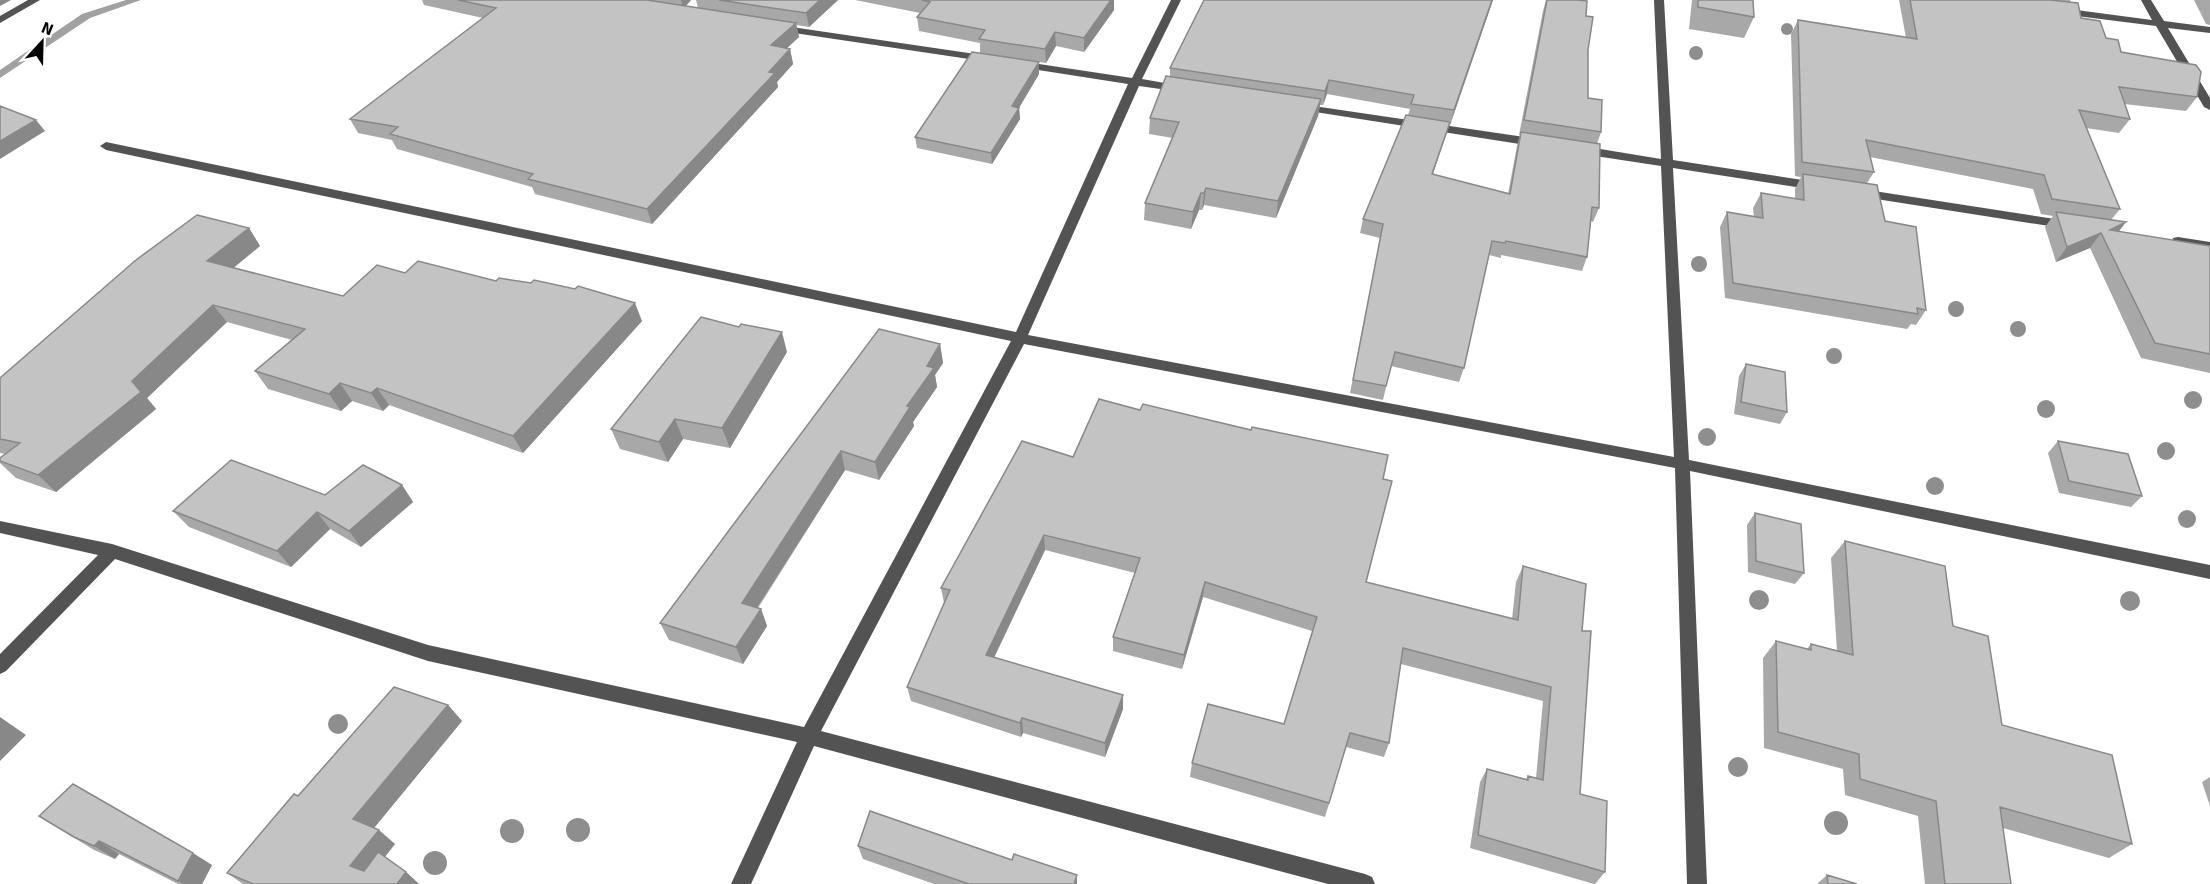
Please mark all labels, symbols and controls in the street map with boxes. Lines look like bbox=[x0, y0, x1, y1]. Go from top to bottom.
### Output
north arrow bbox=[12, 12, 72, 72]
text: N bbox=[38, 18, 56, 40]

